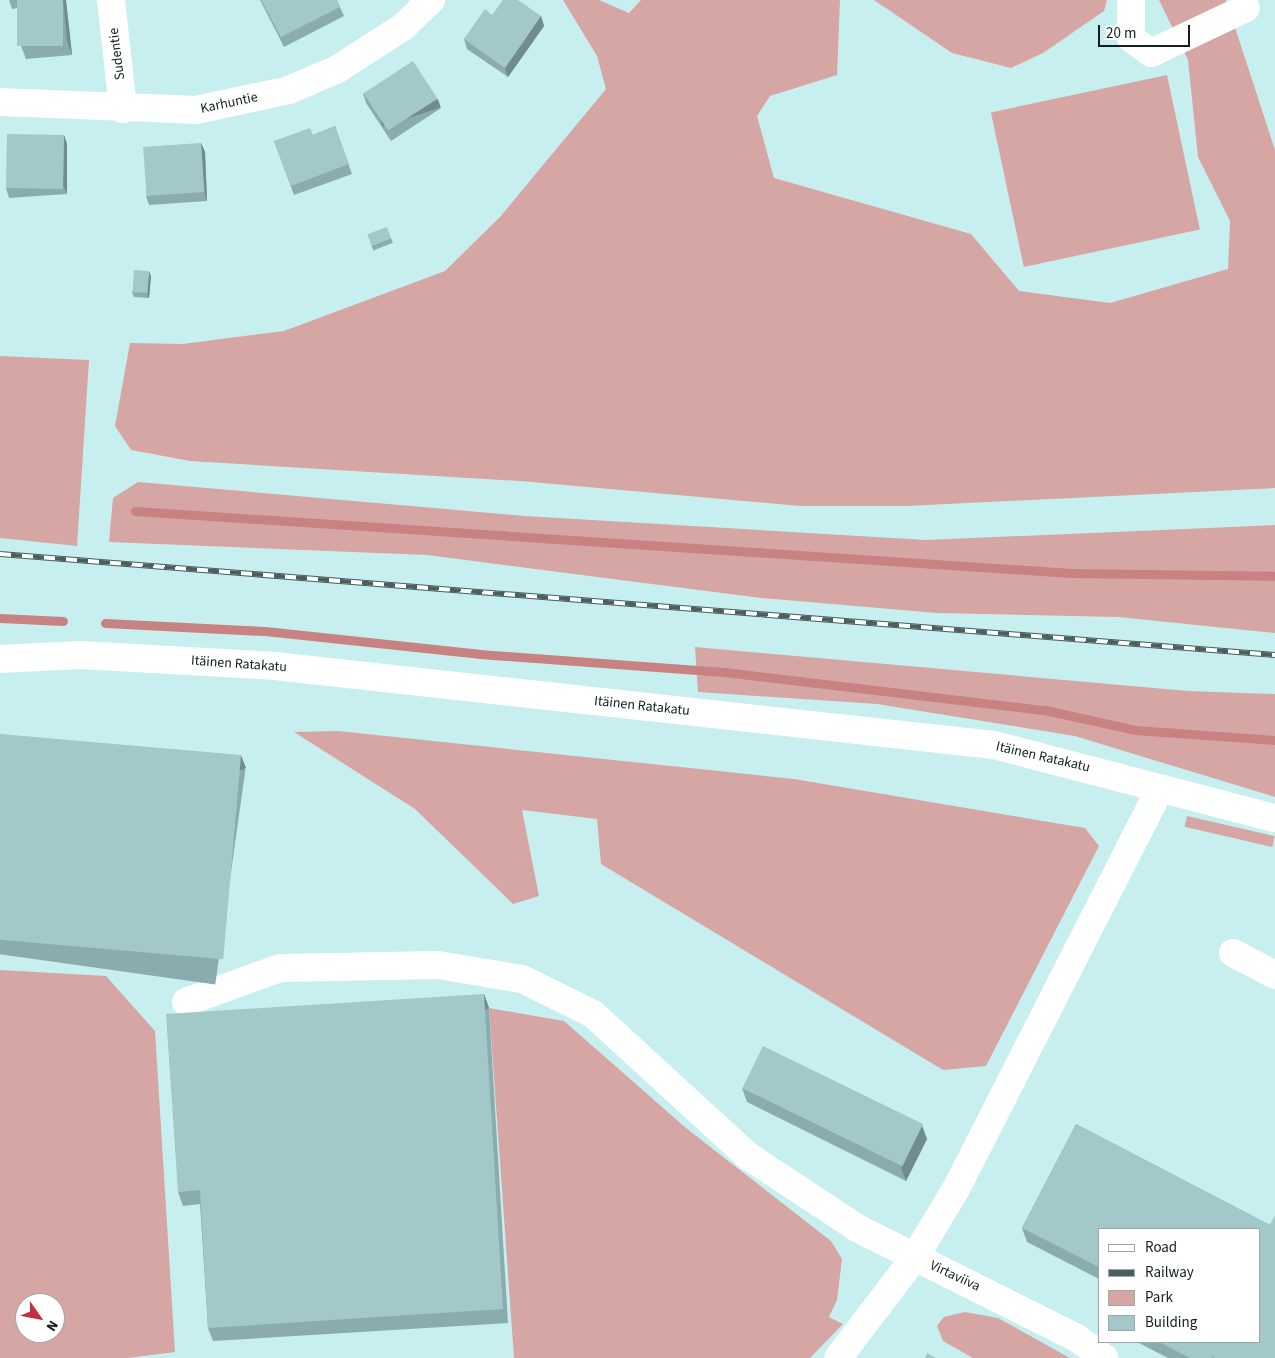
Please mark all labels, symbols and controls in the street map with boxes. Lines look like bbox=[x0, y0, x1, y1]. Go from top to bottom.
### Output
scale bar bbox=[1100, 15, 1192, 47]
text: 20 m bbox=[1106, 23, 1136, 44]
street label: Sudentie bbox=[105, 27, 129, 81]
street label: Karhuntie bbox=[199, 89, 259, 117]
street label: Itäinen Ratakatu bbox=[191, 652, 287, 676]
street label: Itäinen Ratakatu bbox=[593, 693, 691, 719]
street label: Itäinen Ratakatu bbox=[994, 738, 1092, 776]
legend bbox=[1098, 1228, 1260, 1343]
text: Road bbox=[1145, 1237, 1177, 1258]
street label: Virtaviiva bbox=[927, 1257, 983, 1295]
text: Railway bbox=[1145, 1262, 1194, 1283]
text: Park bbox=[1145, 1287, 1173, 1308]
north arrow bbox=[15, 1293, 65, 1343]
text: Building bbox=[1145, 1312, 1197, 1333]
text: N bbox=[41, 1316, 63, 1335]

